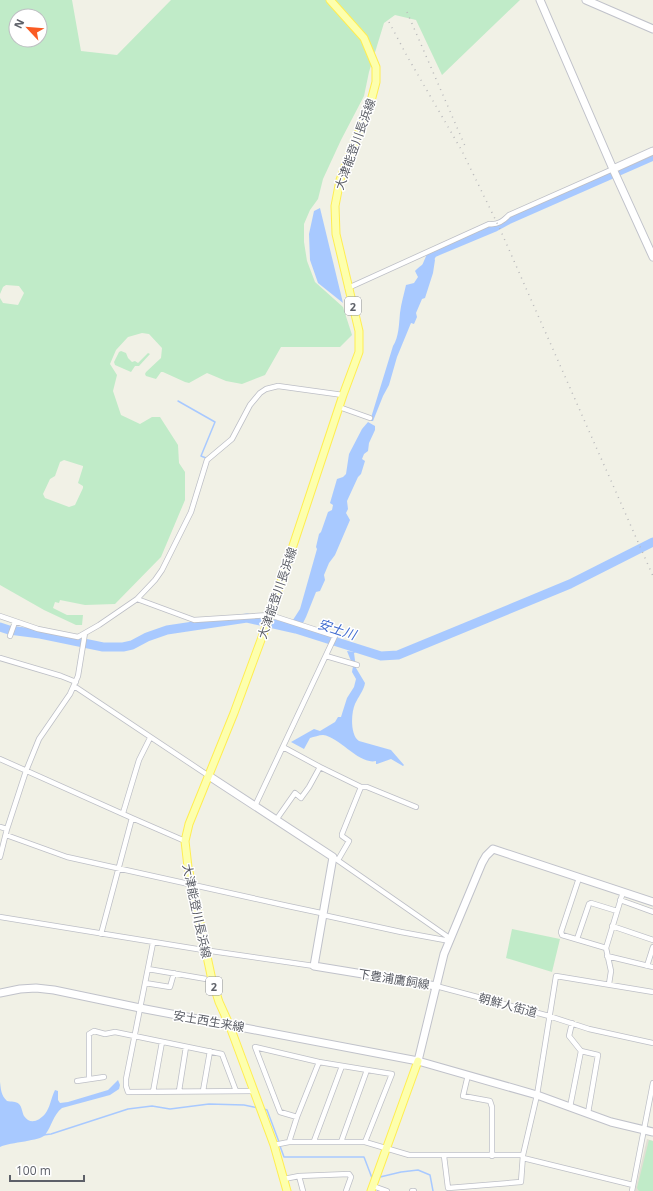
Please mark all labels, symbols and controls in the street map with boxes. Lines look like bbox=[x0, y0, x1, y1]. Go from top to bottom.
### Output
north arrow bbox=[8, 8, 48, 48]
text: N bbox=[10, 16, 27, 31]
street label: 大津能登川長浜線 bbox=[331, 96, 379, 192]
road number: 2 bbox=[345, 297, 361, 315]
street label: 大津能登川長浜線 bbox=[253, 545, 301, 641]
water label: 安土川 bbox=[316, 614, 360, 644]
street label: 大津能登川長浜線 bbox=[179, 862, 215, 960]
street label: 下豊浦鷹飼線 bbox=[357, 965, 431, 993]
road number: 2 bbox=[206, 977, 222, 995]
street label: 朝鮮人街道 bbox=[477, 989, 539, 1021]
street label: 安土西生来線 bbox=[172, 1006, 246, 1036]
scale bar bbox=[10, 1157, 84, 1183]
text: 100 m bbox=[16, 1162, 51, 1179]

